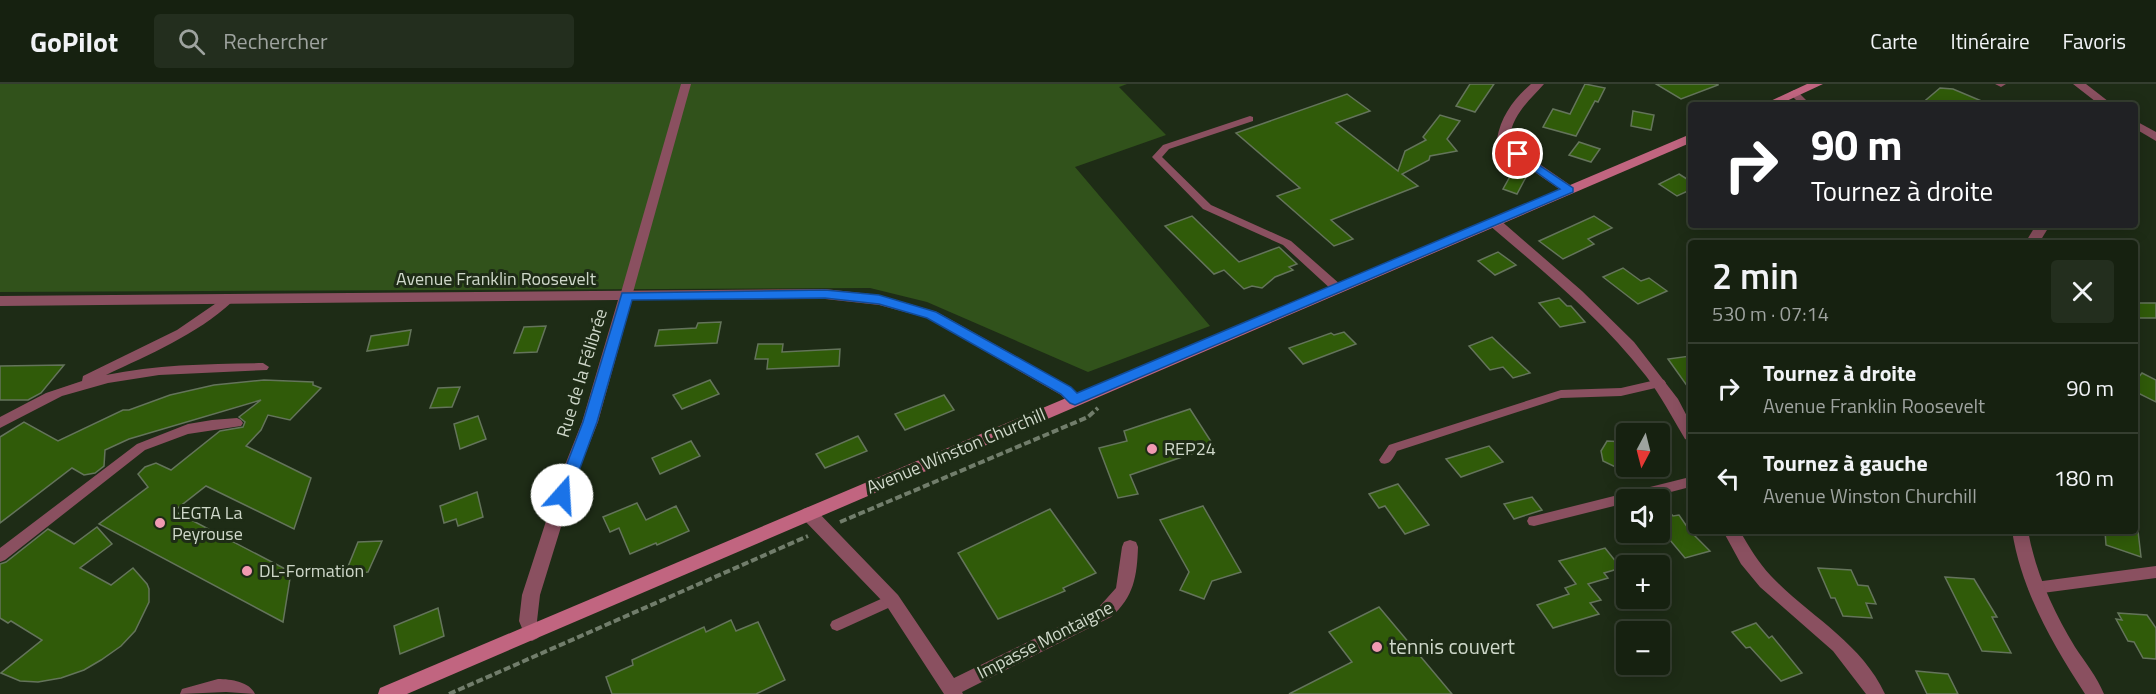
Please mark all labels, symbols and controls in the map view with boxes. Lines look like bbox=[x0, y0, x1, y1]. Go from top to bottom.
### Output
search box bbox=[154, 14, 574, 68]
text: GoPilot bbox=[30, 20, 118, 63]
text: Rechercher bbox=[223, 24, 328, 58]
icon: search bbox=[175, 25, 208, 58]
text: Carte bbox=[1870, 25, 1918, 57]
text: Itinéraire bbox=[1951, 25, 2030, 57]
text: Favoris bbox=[2063, 25, 2126, 57]
text: 90 m bbox=[1811, 112, 1903, 176]
icon: right bbox=[1712, 126, 1790, 204]
pin bbox=[1492, 128, 1543, 179]
icon: arrive bbox=[1501, 137, 1534, 170]
text: Tournez à droite bbox=[1811, 170, 1993, 211]
text: 2 min bbox=[1712, 248, 1799, 303]
button: close bbox=[2051, 260, 2114, 323]
street label: Avenue Franklin Roosevelt bbox=[396, 265, 597, 292]
text: 530 m · 07:14 bbox=[1712, 298, 1829, 329]
street label: Rue de la Félibrée bbox=[549, 305, 614, 441]
text: Tournez à droite bbox=[1763, 356, 1916, 390]
text: 90 m bbox=[2066, 371, 2114, 405]
icon: right bbox=[1712, 372, 1745, 405]
text: Avenue Franklin Roosevelt bbox=[1763, 390, 1985, 421]
street label: Avenue Winston Churchill bbox=[862, 401, 1050, 501]
north arrow bbox=[1616, 423, 1670, 477]
map controls bbox=[1616, 423, 1670, 675]
place label: REP24 bbox=[1164, 435, 1216, 462]
marker: REP24 bbox=[1145, 442, 1159, 456]
text: Tournez à gauche bbox=[1763, 446, 1928, 480]
text: 180 m bbox=[2054, 461, 2114, 495]
icon: left bbox=[1712, 462, 1745, 495]
position arrow bbox=[530, 463, 594, 527]
text: Avenue Winston Churchill bbox=[1763, 480, 1977, 511]
button: sound bbox=[1616, 489, 1670, 543]
place label: LEGTA La Peyrouse bbox=[172, 499, 243, 547]
marker: LEGTA La Peyrouse bbox=[153, 516, 167, 530]
button: + bbox=[1616, 555, 1670, 609]
place label: DL-Formation bbox=[259, 557, 364, 584]
marker: DL-Formation bbox=[240, 564, 254, 578]
street label: Impasse Montaigne bbox=[972, 594, 1117, 685]
button: − bbox=[1616, 621, 1670, 675]
place label: tennis couvert bbox=[1389, 630, 1516, 662]
marker: tennis couvert bbox=[1370, 640, 1384, 654]

